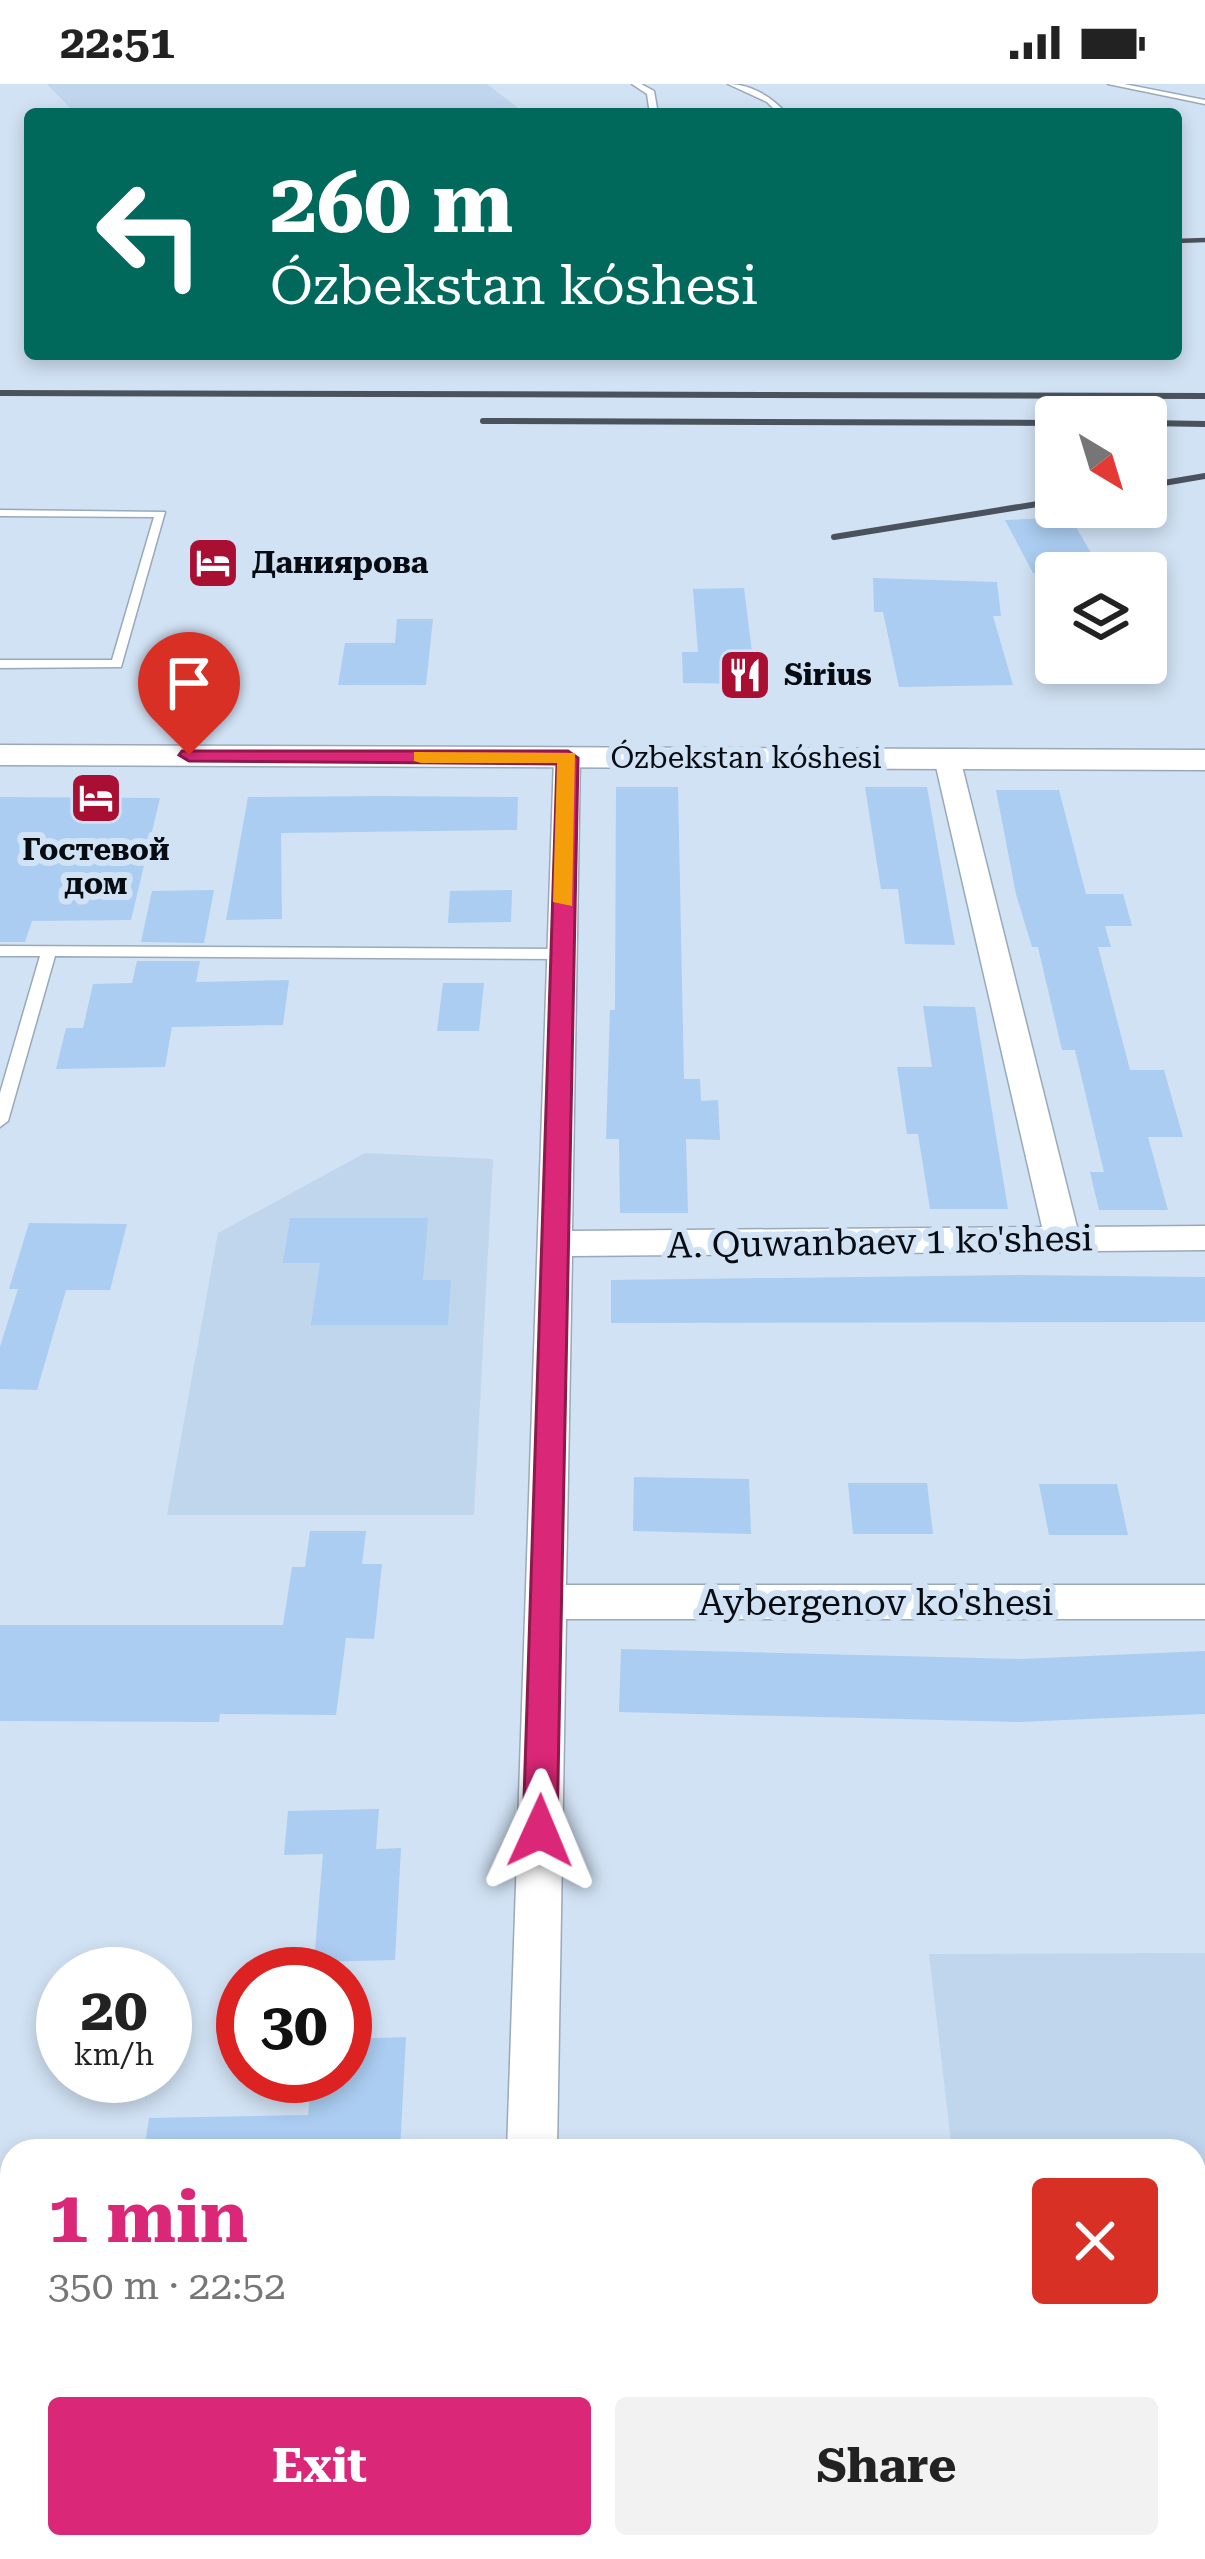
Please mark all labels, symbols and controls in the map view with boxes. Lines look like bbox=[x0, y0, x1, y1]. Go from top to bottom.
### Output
text: 22:51 bbox=[60, 16, 175, 69]
text: 260 m bbox=[270, 154, 513, 252]
icon: left bbox=[72, 156, 228, 312]
text: Ózbekstan kóshesi bbox=[270, 254, 758, 317]
north arrow bbox=[1035, 396, 1167, 528]
map controls bbox=[1035, 396, 1167, 684]
hotel icon: Даниярова bbox=[185, 535, 241, 591]
place label: Даниярова bbox=[252, 545, 429, 580]
button: layers bbox=[1035, 552, 1167, 684]
pin bbox=[138, 632, 240, 755]
restaurant icon: Sirius bbox=[717, 647, 773, 703]
icon: arrive bbox=[156, 650, 222, 716]
place label: Sirius bbox=[784, 657, 872, 692]
street label: Ózbekstan kóshesi bbox=[610, 739, 882, 775]
hotel icon: Гостевой дом bbox=[68, 770, 124, 826]
place label: Гостевой дом bbox=[22, 832, 170, 901]
street label: A. Quwanbaev 1 ko'shesi bbox=[667, 1217, 1093, 1267]
street label: Aybergenov ko'shesi bbox=[699, 1582, 1053, 1624]
position arrow bbox=[477, 1768, 603, 1894]
speed limit sign: 30 bbox=[216, 1947, 372, 2103]
text: 20 bbox=[80, 1974, 148, 2045]
text: km/h bbox=[74, 2037, 154, 2072]
text: 1 min bbox=[48, 2175, 248, 2260]
button: close bbox=[1032, 2178, 1158, 2304]
text: 350 m · 22:52 bbox=[48, 2263, 286, 2309]
button: Exit bbox=[48, 2397, 591, 2535]
button: Share bbox=[615, 2397, 1158, 2535]

